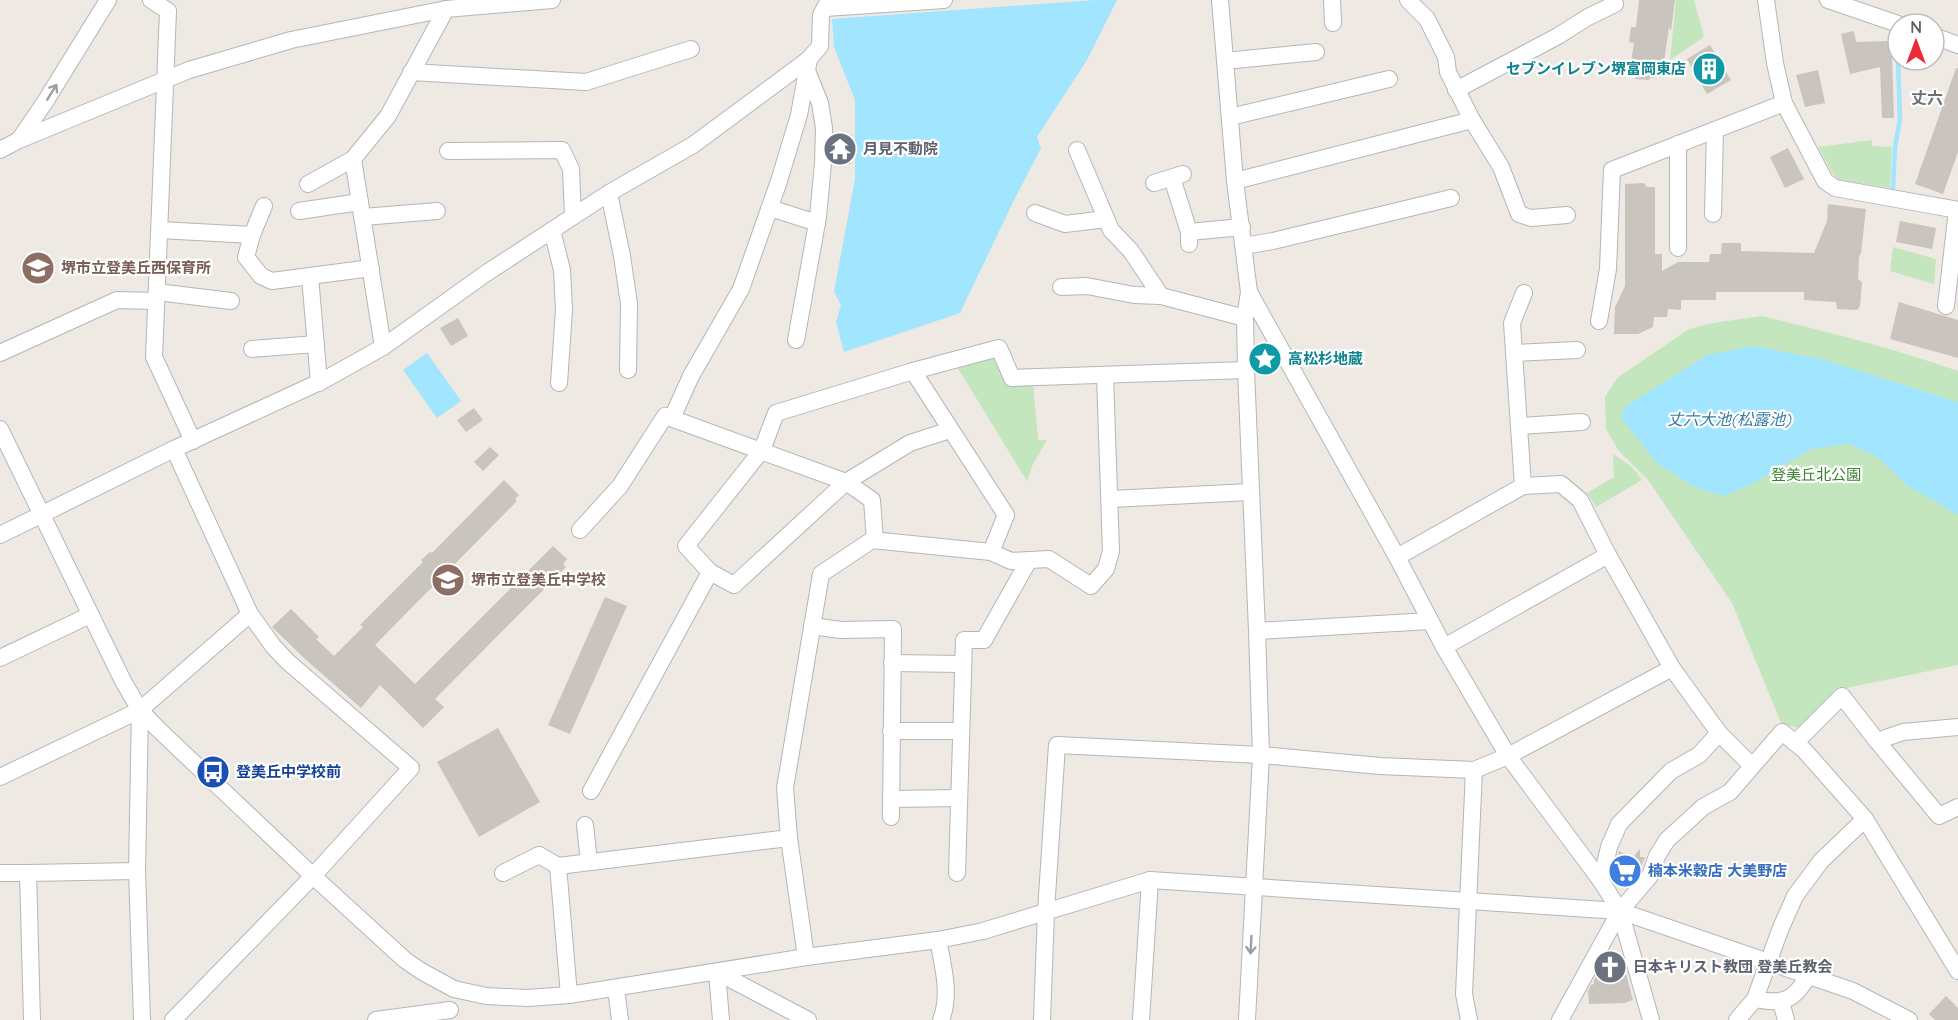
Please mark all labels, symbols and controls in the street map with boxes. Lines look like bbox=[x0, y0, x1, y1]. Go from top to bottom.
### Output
north arrow bbox=[1886, 12, 1946, 72]
text: N bbox=[1910, 17, 1922, 37]
building icon: セブンイレブン堺富岡東店 bbox=[1691, 51, 1727, 87]
place label: セブンイレブン堺富岡東店 bbox=[1506, 59, 1686, 78]
one-way arrow bbox=[46, 84, 58, 101]
district label: 丈六 bbox=[1911, 88, 1943, 108]
temple icon: 月見不動院 bbox=[822, 131, 858, 167]
place label: 月見不動院 bbox=[863, 139, 938, 158]
school or university icon: 堺市立登美丘西保育所 bbox=[20, 250, 56, 286]
place label: 堺市立登美丘西保育所 bbox=[61, 258, 211, 277]
place icon: 高松杉地蔵 bbox=[1247, 341, 1283, 377]
place label: 高松杉地蔵 bbox=[1288, 349, 1363, 368]
water label: 丈六大池(松露池) bbox=[1667, 409, 1792, 429]
park label: 登美丘北公園 bbox=[1771, 465, 1861, 484]
school or university icon: 堺市立登美丘中学校 bbox=[430, 562, 466, 598]
place label: 堺市立登美丘中学校 bbox=[471, 570, 606, 589]
bus stop icon: 登美丘中学校前 bbox=[195, 754, 231, 790]
place label: 登美丘中学校前 bbox=[236, 762, 341, 781]
supermarket icon: 楠本米穀店 大美野店 bbox=[1607, 853, 1643, 889]
place label: 楠本米穀店 大美野店 bbox=[1648, 861, 1787, 880]
one-way arrow bbox=[1245, 934, 1256, 954]
church icon: 日本キリスト教団 登美丘教会 bbox=[1592, 949, 1628, 985]
place label: 日本キリスト教団 登美丘教会 bbox=[1633, 957, 1832, 976]

